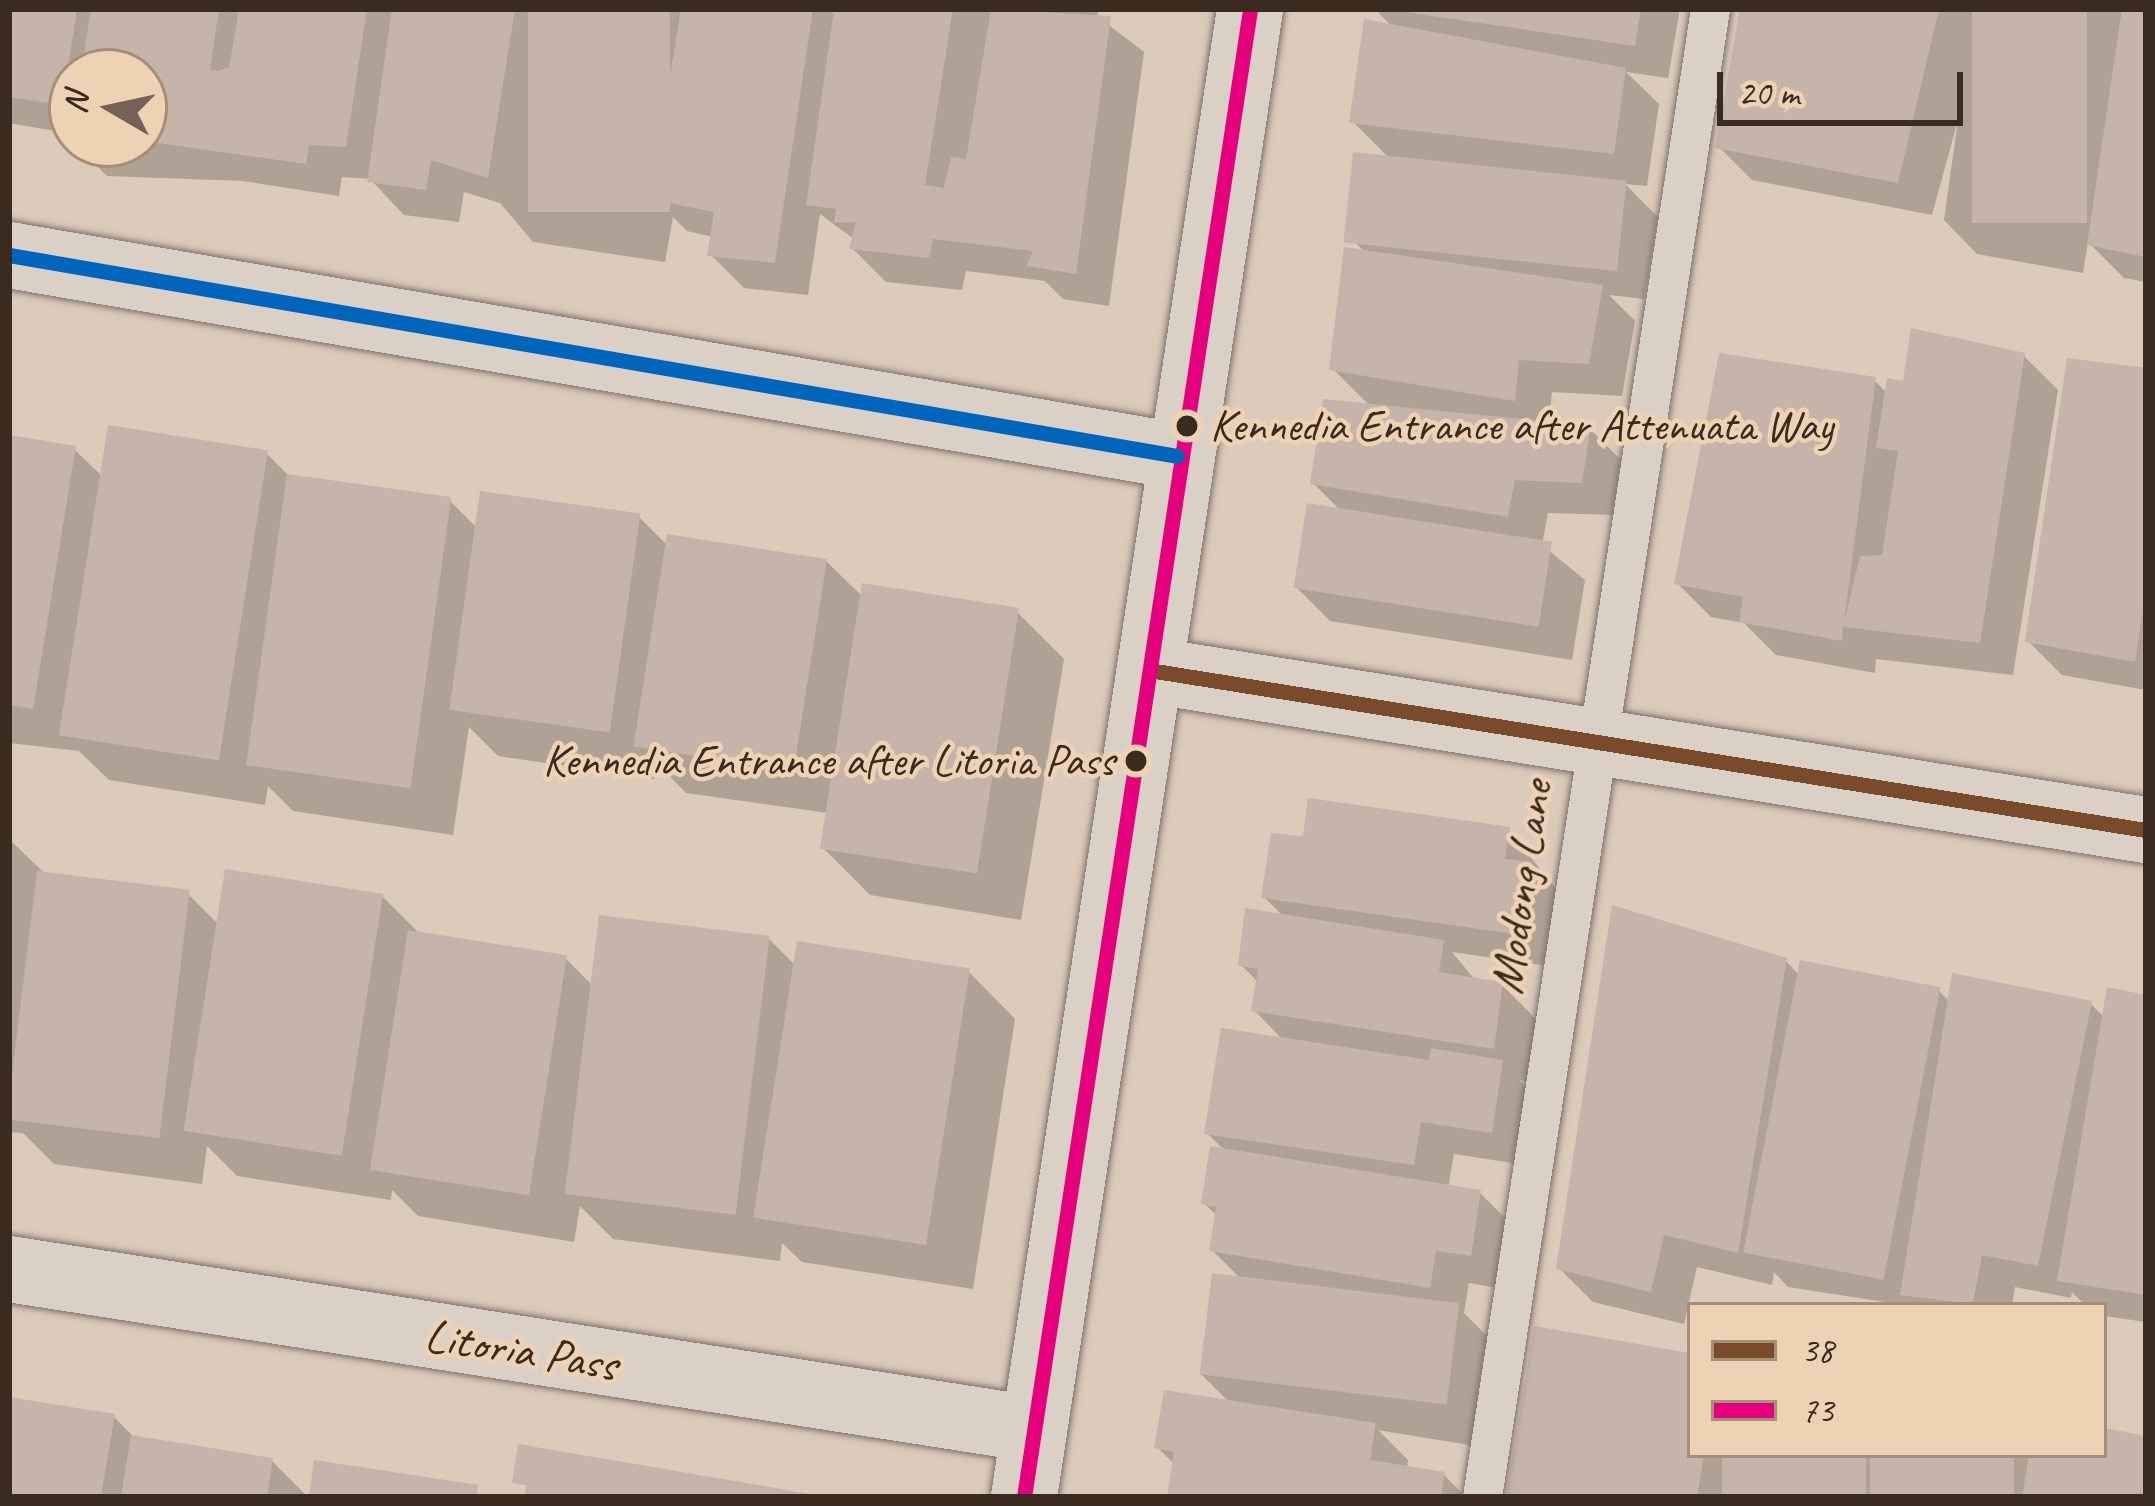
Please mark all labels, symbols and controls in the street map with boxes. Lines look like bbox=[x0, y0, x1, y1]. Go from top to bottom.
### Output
north arrow bbox=[48, 48, 168, 168]
scale bar bbox=[1723, 48, 1969, 122]
text: 20 m bbox=[1738, 70, 1799, 116]
text: N bbox=[53, 89, 98, 116]
place label: Kennedia Entrance after Attenuata Way bbox=[1210, 399, 1835, 453]
marker: Kennedia Entrance after Attenuata Way bbox=[1176, 415, 1198, 437]
place label: Kennedia Entrance after Litoria Pass bbox=[540, 734, 1114, 788]
marker: Kennedia Entrance after Litoria Pass bbox=[1125, 750, 1147, 772]
street label: Modong Lane bbox=[1477, 776, 1565, 998]
legend bbox=[1687, 1302, 2107, 1458]
street label: Litoria Pass bbox=[420, 1306, 622, 1394]
text: 38 bbox=[1801, 1327, 1833, 1373]
text: 73 bbox=[1801, 1387, 1833, 1433]

